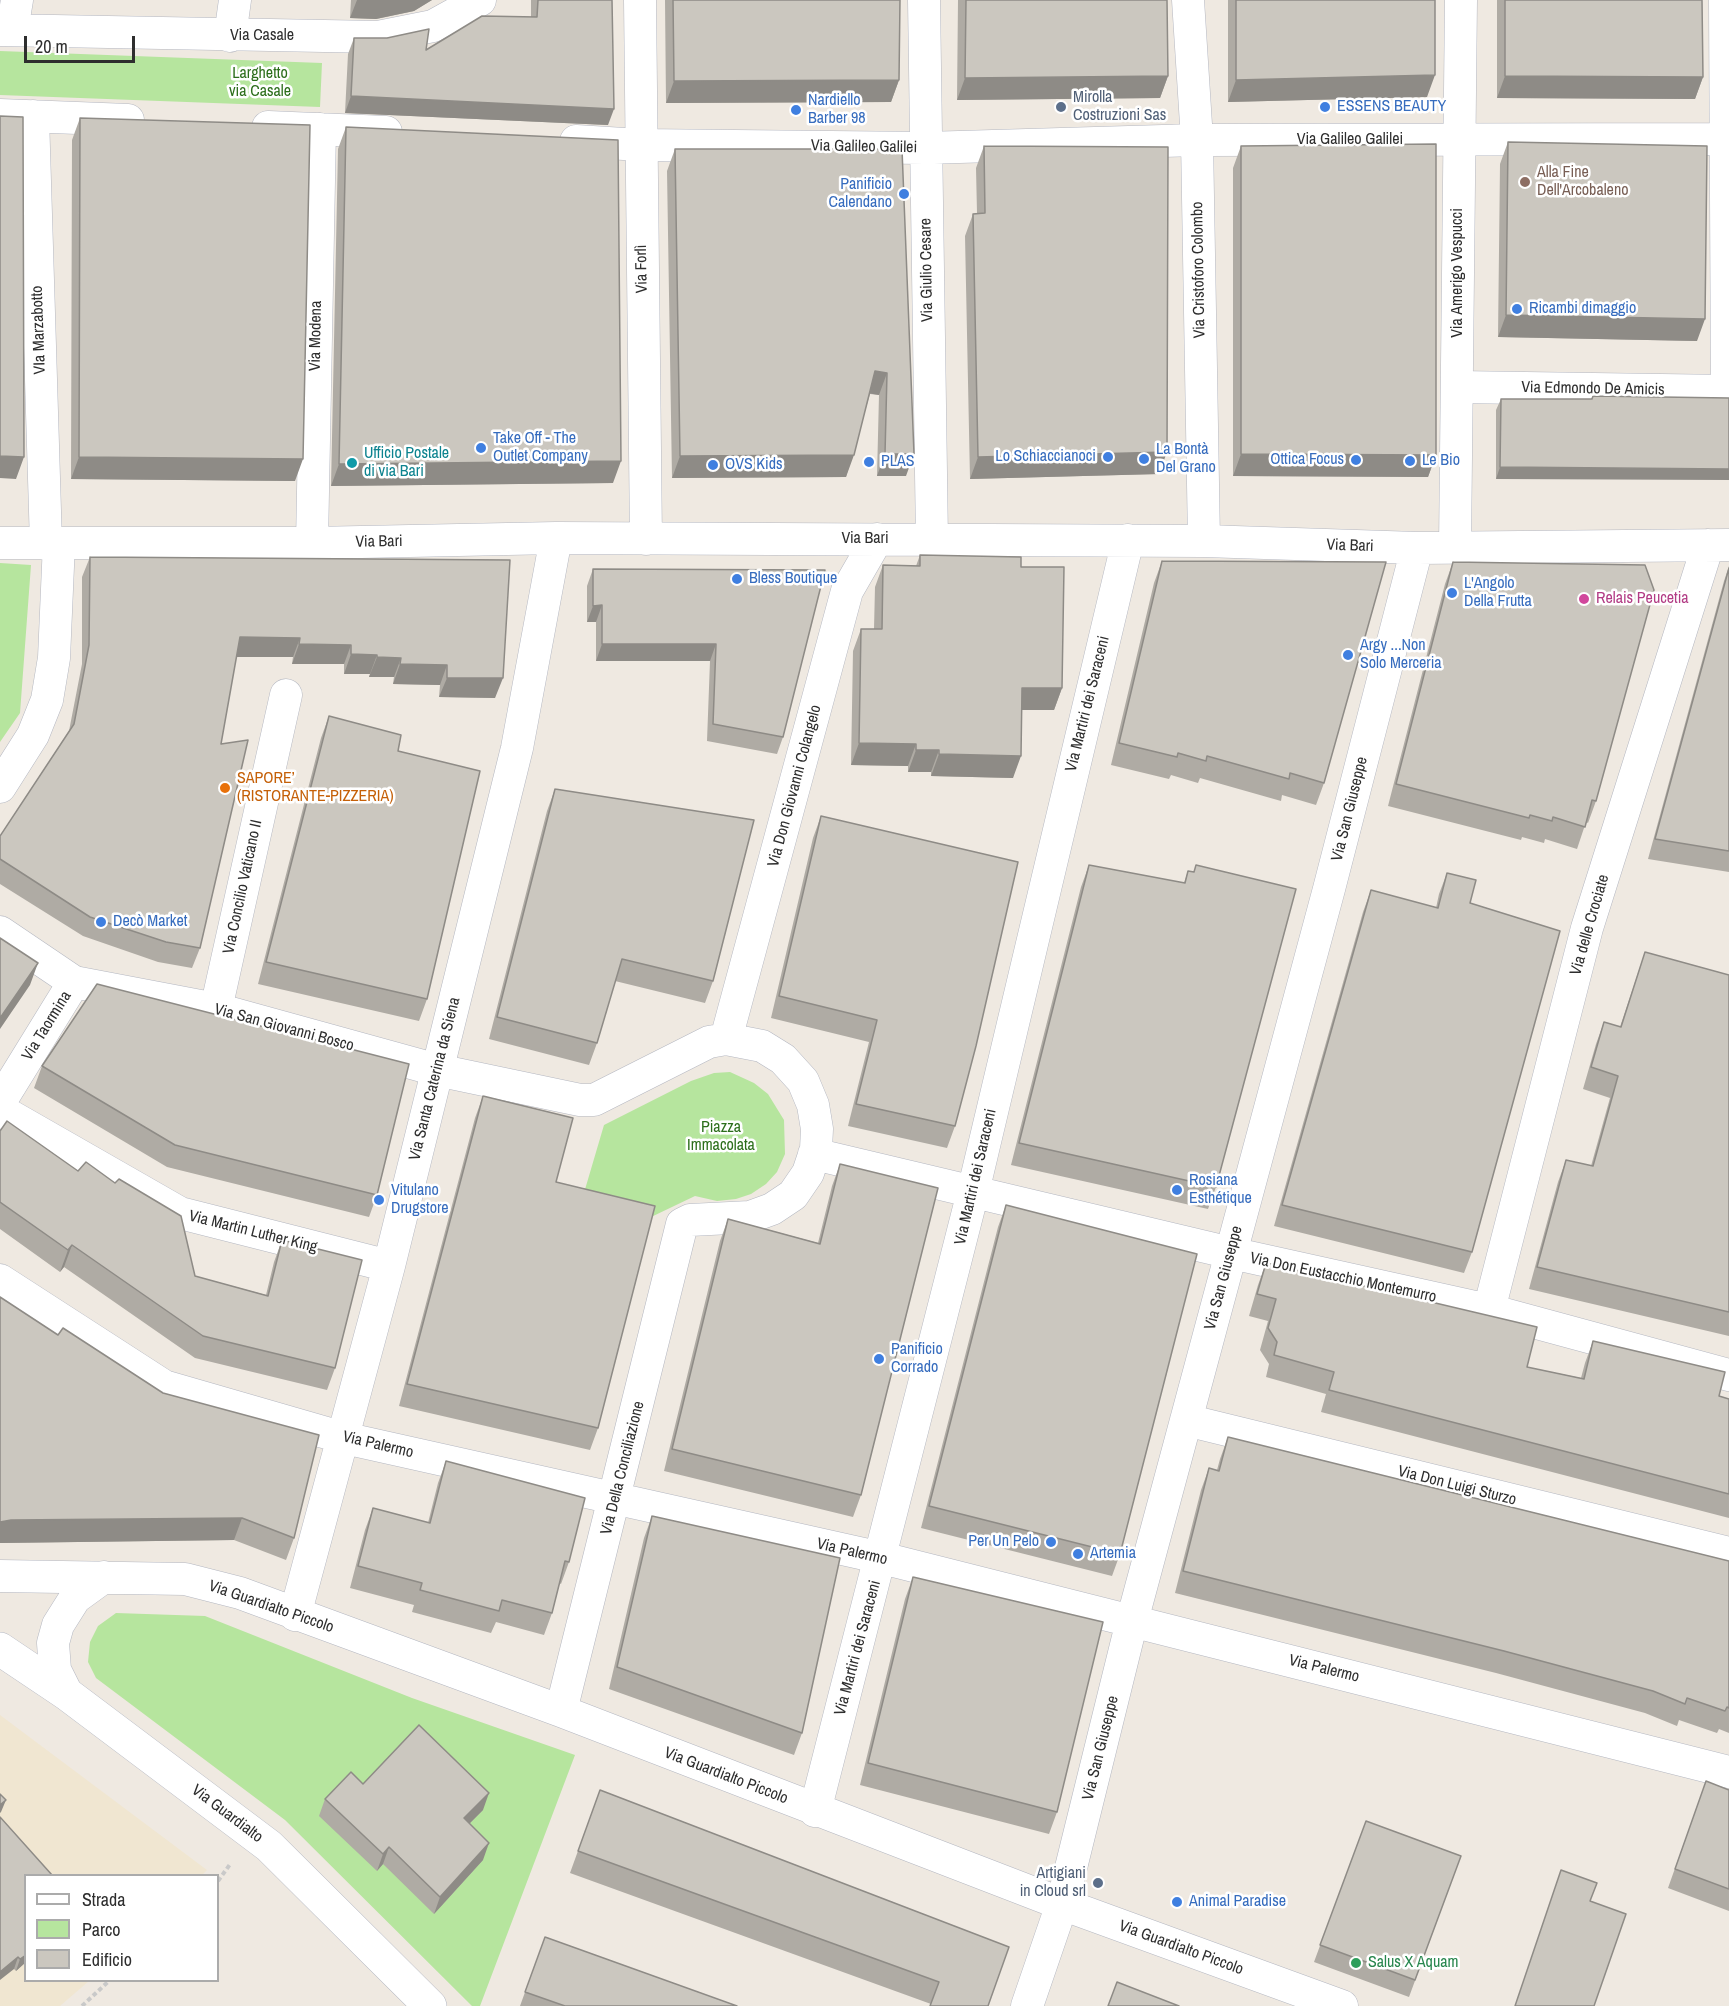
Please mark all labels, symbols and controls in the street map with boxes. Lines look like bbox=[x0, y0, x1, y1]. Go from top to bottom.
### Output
scale bar bbox=[27, 24, 138, 62]
street label: Via Casale bbox=[230, 26, 294, 46]
text: 20 m bbox=[35, 34, 68, 59]
park label: Larghetto via Casale bbox=[229, 64, 291, 102]
place label: Mirolla Costruzioni Sas bbox=[1073, 88, 1166, 126]
place label: Nardiello Barber 98 bbox=[808, 91, 866, 129]
place label: ESSENS BEAUTY bbox=[1337, 97, 1446, 117]
marker: Mirolla Costruzioni Sas bbox=[1054, 100, 1068, 114]
marker: ESSENS BEAUTY bbox=[1318, 100, 1332, 114]
marker: Nardiello Barber 98 bbox=[789, 103, 803, 117]
street label: Via Galileo Galilei bbox=[1297, 130, 1403, 150]
street label: Via Galileo Galilei bbox=[811, 136, 917, 158]
place label: Alla Fine Dell'Arcobaleno bbox=[1537, 163, 1628, 201]
place label: Panificio Calendano bbox=[829, 175, 892, 213]
marker: Alla Fine Dell'Arcobaleno bbox=[1518, 175, 1532, 189]
marker: Panificio Calendano bbox=[897, 187, 911, 201]
street label: Via Cristoforo Colombo bbox=[1188, 201, 1210, 339]
street label: Via Amerigo Vespucci bbox=[1448, 208, 1468, 338]
street label: Via Giulio Cesare bbox=[916, 218, 938, 322]
street label: Via Forlì bbox=[632, 244, 652, 294]
street label: VIa Marzabotto bbox=[28, 285, 50, 375]
place label: Ricambi dimaggio bbox=[1529, 299, 1636, 319]
street label: Via Modena bbox=[306, 301, 326, 371]
marker: Ricambi dimaggio bbox=[1510, 302, 1524, 316]
street label: Via Edmondo De Amicis bbox=[1521, 378, 1665, 400]
place label: Take Off - The Outlet Company bbox=[493, 429, 588, 467]
place label: La Bontà Del Grano bbox=[1156, 440, 1216, 478]
marker: Take Off - The Outlet Company bbox=[474, 441, 488, 455]
place label: Ufficio Postale di via Bari bbox=[364, 444, 449, 482]
place label: Lo Schiaccianoci bbox=[995, 447, 1096, 467]
marker: Lo Schiaccianoci bbox=[1101, 450, 1115, 464]
place label: Ottica Focus bbox=[1270, 450, 1344, 470]
place label: Le Bio bbox=[1422, 451, 1460, 471]
place label: PLAS bbox=[881, 452, 915, 472]
marker: La Bontà Del Grano bbox=[1137, 452, 1151, 466]
marker: Ottica Focus bbox=[1349, 453, 1363, 467]
marker: Le Bio bbox=[1403, 454, 1417, 468]
place label: OVS Kids bbox=[725, 455, 783, 475]
marker: PLAS bbox=[862, 455, 876, 469]
marker: Ufficio Postale di via Bari bbox=[345, 456, 359, 470]
marker: OVS Kids bbox=[706, 458, 720, 472]
street label: Via Bari bbox=[841, 529, 889, 549]
street label: Via Bari bbox=[355, 532, 403, 552]
street label: Via Bari bbox=[1326, 536, 1374, 556]
place label: Bless Boutique bbox=[749, 569, 837, 589]
marker: Bless Boutique bbox=[730, 572, 744, 586]
place label: L'Angolo Della Frutta bbox=[1464, 574, 1532, 612]
marker: L'Angolo Della Frutta bbox=[1445, 586, 1459, 600]
place label: Relais Peucetia bbox=[1596, 589, 1689, 609]
marker: Relais Peucetia bbox=[1577, 592, 1591, 606]
street label: Via Martiri dei Saraceni bbox=[1062, 634, 1114, 774]
place label: Argy ...Non Solo Merceria bbox=[1360, 636, 1442, 674]
marker: Argy ...Non Solo Merceria bbox=[1341, 648, 1355, 662]
street label: Via Don Giovanni Colangelo bbox=[764, 703, 826, 869]
street label: Via San Giuseppe bbox=[1328, 755, 1372, 863]
place label: SAPORE’ (RISTORANTE-PIZZERIA) bbox=[237, 769, 393, 807]
marker: SAPORE’ (RISTORANTE-PIZZERIA) bbox=[218, 781, 232, 795]
street label: Via Concilio Vaticano II bbox=[219, 818, 267, 956]
street label: Via delle Crociate bbox=[1566, 872, 1614, 978]
place label: Decò Market bbox=[113, 912, 187, 932]
marker: Decò Market bbox=[94, 915, 108, 929]
street label: Via Taormina bbox=[18, 988, 76, 1064]
street label: Via Santa Caterina da Siena bbox=[405, 995, 465, 1163]
street label: Via San Giovanni Bosco bbox=[212, 1000, 356, 1056]
street label: Via Martiri dei Saraceni bbox=[951, 1107, 1001, 1247]
park label: Piazza Immacolata bbox=[687, 1118, 755, 1156]
place label: Rosiana Esthétique bbox=[1189, 1171, 1252, 1209]
place label: Vitulano Drugstore bbox=[391, 1181, 449, 1219]
marker: Rosiana Esthétique bbox=[1170, 1183, 1184, 1197]
marker: Vitulano Drugstore bbox=[372, 1193, 386, 1207]
street label: Via Martin Luther King bbox=[187, 1207, 319, 1257]
street label: Via San Giuseppe bbox=[1201, 1224, 1247, 1332]
street label: Via Don Eustacchio Montemurro bbox=[1248, 1249, 1438, 1307]
place label: Panificio Corrado bbox=[891, 1340, 943, 1378]
marker: Panificio Corrado bbox=[872, 1352, 886, 1366]
street label: Via Della Conciliazione bbox=[597, 1399, 649, 1537]
street label: Via Palermo bbox=[341, 1428, 415, 1462]
street label: Via Don Luigi Sturzo bbox=[1396, 1462, 1518, 1510]
place label: Per Un Pelo bbox=[968, 1532, 1039, 1552]
street label: Via Palermo bbox=[815, 1535, 889, 1569]
marker: Per Un Pelo bbox=[1044, 1535, 1058, 1549]
place label: Artemia bbox=[1090, 1544, 1136, 1564]
marker: Artemia bbox=[1071, 1547, 1085, 1561]
street label: Via Guardialto Piccolo bbox=[206, 1577, 336, 1637]
street label: Via Martiri dei Saraceni bbox=[831, 1578, 885, 1718]
street label: Via Palermo bbox=[1287, 1651, 1361, 1687]
street label: Via San Giuseppe bbox=[1079, 1694, 1123, 1802]
street label: Via Guardialto Piccolo bbox=[661, 1744, 791, 1808]
street label: Via Guardialto bbox=[188, 1781, 266, 1847]
place label: Artigiani in Cloud srl bbox=[1020, 1864, 1086, 1902]
legend bbox=[24, 1874, 219, 1982]
marker: Artigiani in Cloud srl bbox=[1091, 1876, 1105, 1890]
text: Strada bbox=[82, 1887, 126, 1912]
place label: Animal Paradise bbox=[1189, 1892, 1286, 1912]
marker: Animal Paradise bbox=[1170, 1895, 1184, 1909]
text: Parco bbox=[82, 1917, 121, 1942]
street label: Via Guardialto Piccolo bbox=[1116, 1917, 1246, 1979]
text: Edificio bbox=[82, 1947, 132, 1972]
place label: Salus X Aquam bbox=[1368, 1953, 1458, 1973]
marker: Salus X Aquam bbox=[1349, 1956, 1363, 1970]

